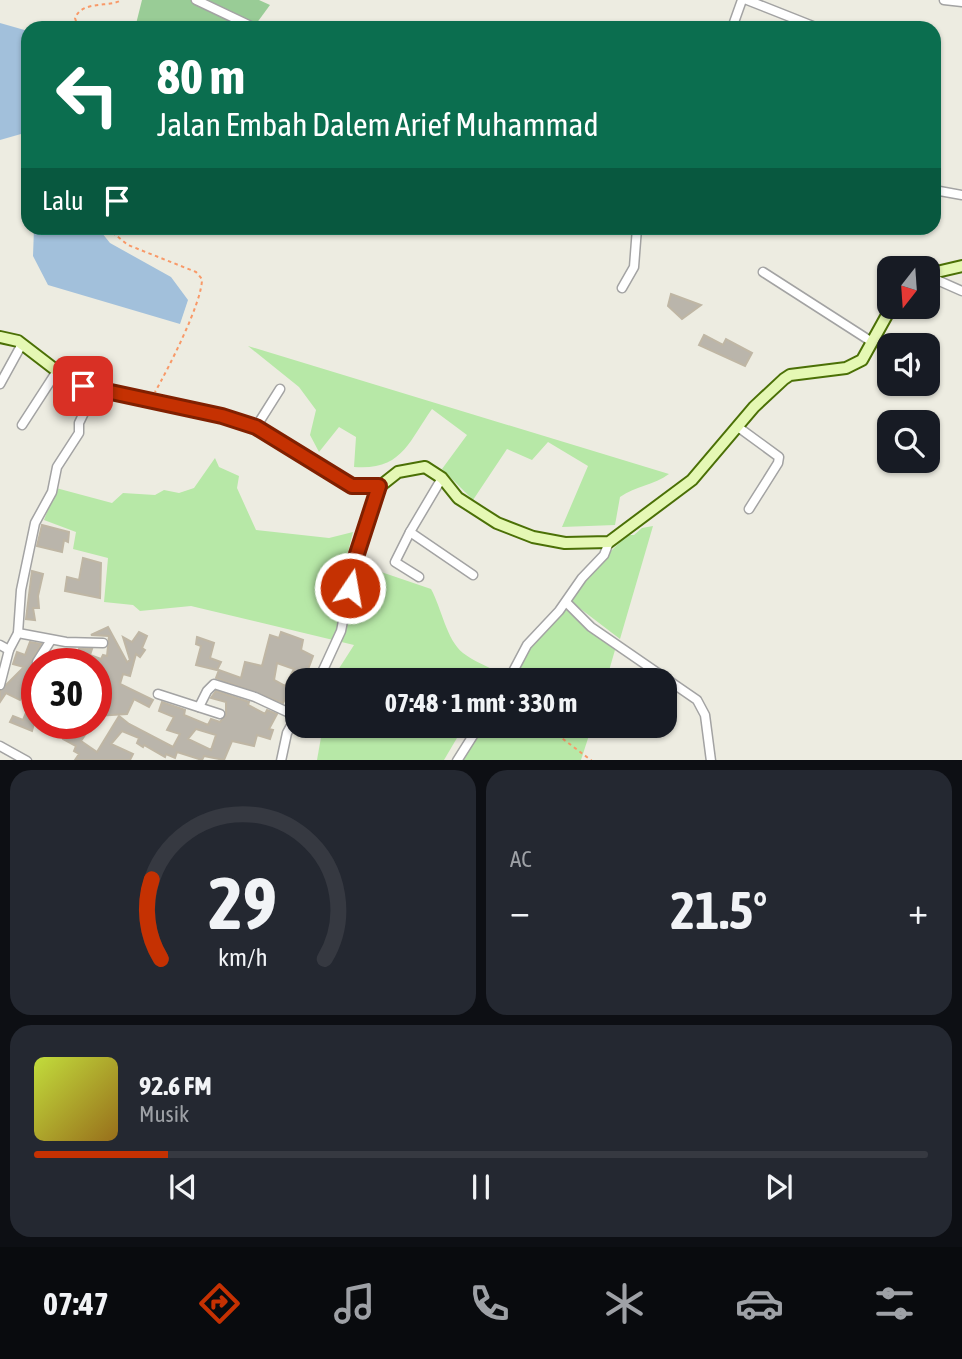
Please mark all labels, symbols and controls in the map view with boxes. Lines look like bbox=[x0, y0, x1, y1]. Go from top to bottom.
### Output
text: 80 m bbox=[157, 48, 245, 104]
icon: left bbox=[42, 49, 133, 140]
text: Jalan Embah Dalem Arief Muhammad bbox=[157, 106, 599, 143]
icon: arrive bbox=[98, 182, 136, 220]
text: Lalu bbox=[42, 186, 84, 216]
north arrow bbox=[877, 256, 940, 318]
map controls bbox=[877, 256, 940, 473]
button: sound bbox=[877, 333, 940, 396]
pin bbox=[53, 356, 113, 416]
icon: arrive bbox=[64, 367, 102, 405]
button: search bbox=[877, 410, 940, 473]
position arrow bbox=[313, 551, 387, 625]
speed limit sign: 30 bbox=[21, 648, 112, 739]
text: 07:48 · 1 mnt · 330 m bbox=[385, 688, 577, 718]
text: AC bbox=[510, 846, 532, 872]
text: 29 bbox=[209, 861, 277, 944]
text: 21.5° bbox=[671, 880, 767, 940]
text: − bbox=[510, 889, 530, 932]
text: + bbox=[908, 889, 928, 932]
text: km/h bbox=[218, 942, 268, 970]
text: 92.6 FM bbox=[139, 1071, 212, 1101]
text: Musik bbox=[139, 1101, 189, 1127]
icon: previous bbox=[164, 1168, 202, 1206]
icon: pause bbox=[462, 1168, 500, 1206]
icon: next bbox=[760, 1168, 798, 1206]
icon: directions bbox=[195, 1279, 244, 1328]
icon: music bbox=[330, 1279, 379, 1328]
icon: phone bbox=[465, 1279, 514, 1328]
icon: climate bbox=[600, 1279, 649, 1328]
icon: car bbox=[735, 1279, 784, 1328]
icon: filters bbox=[870, 1279, 919, 1328]
text: 07:47 bbox=[43, 1285, 109, 1322]

